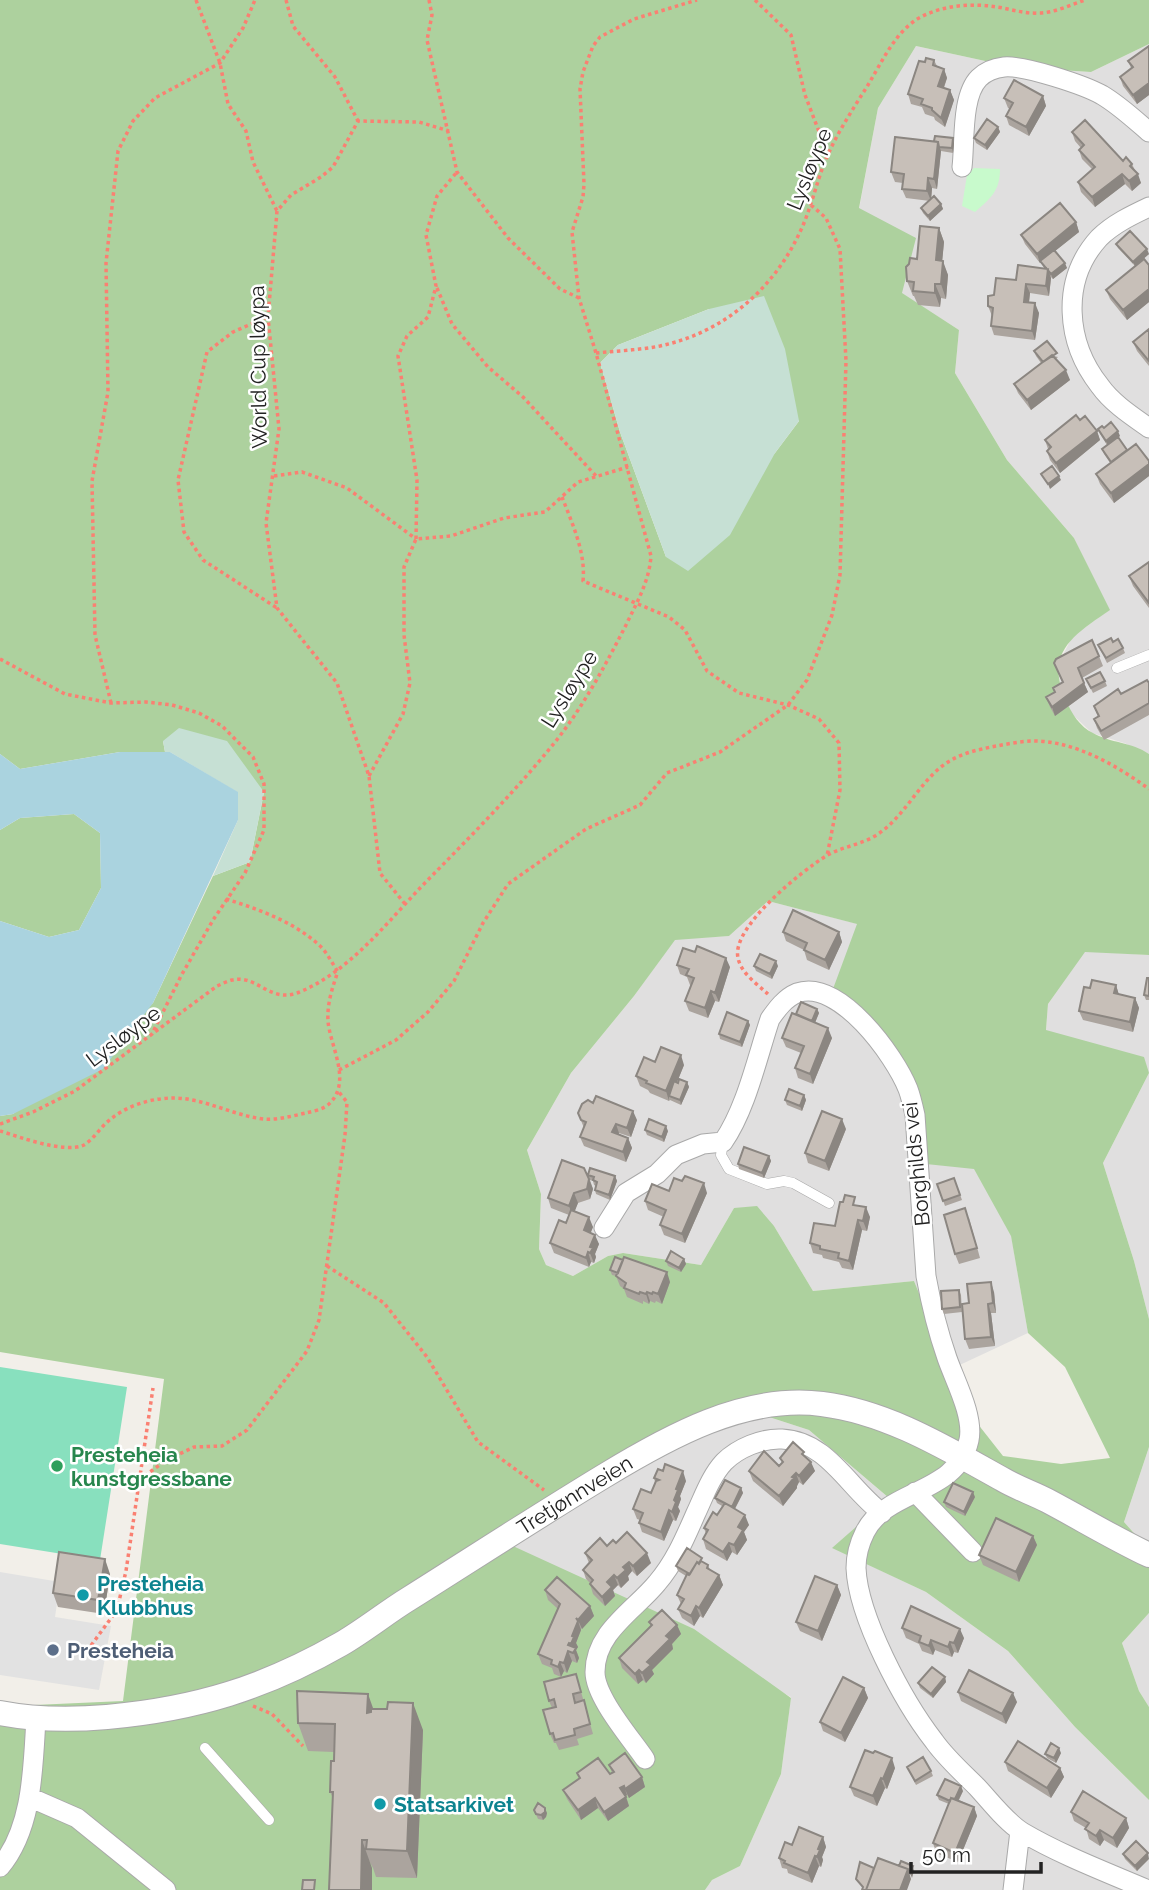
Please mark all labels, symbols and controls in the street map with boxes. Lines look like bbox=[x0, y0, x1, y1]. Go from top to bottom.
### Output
street label: Lysløype bbox=[781, 124, 837, 214]
street label: World Cup løypa bbox=[244, 285, 272, 449]
street label: Lysløype bbox=[536, 646, 602, 732]
street label: Lysløype bbox=[81, 1000, 165, 1072]
street label: Borghilds vei bbox=[897, 1101, 935, 1227]
place label: Presteheia kunstgressbane bbox=[71, 1442, 232, 1491]
street label: Tretjønnveien bbox=[512, 1449, 637, 1539]
marker: Presteheia kunstgressbane bbox=[49, 1458, 65, 1474]
place label: Presteheia Klubbhus bbox=[97, 1571, 204, 1620]
marker: Presteheia Klubbhus bbox=[75, 1587, 91, 1603]
place label: Presteheia bbox=[67, 1638, 174, 1663]
marker: Presteheia bbox=[45, 1642, 61, 1658]
place label: Statsarkivet bbox=[394, 1792, 514, 1817]
marker: Statsarkivet bbox=[372, 1796, 388, 1812]
scale bar bbox=[911, 1830, 1040, 1874]
text: 50 m bbox=[922, 1842, 971, 1867]

